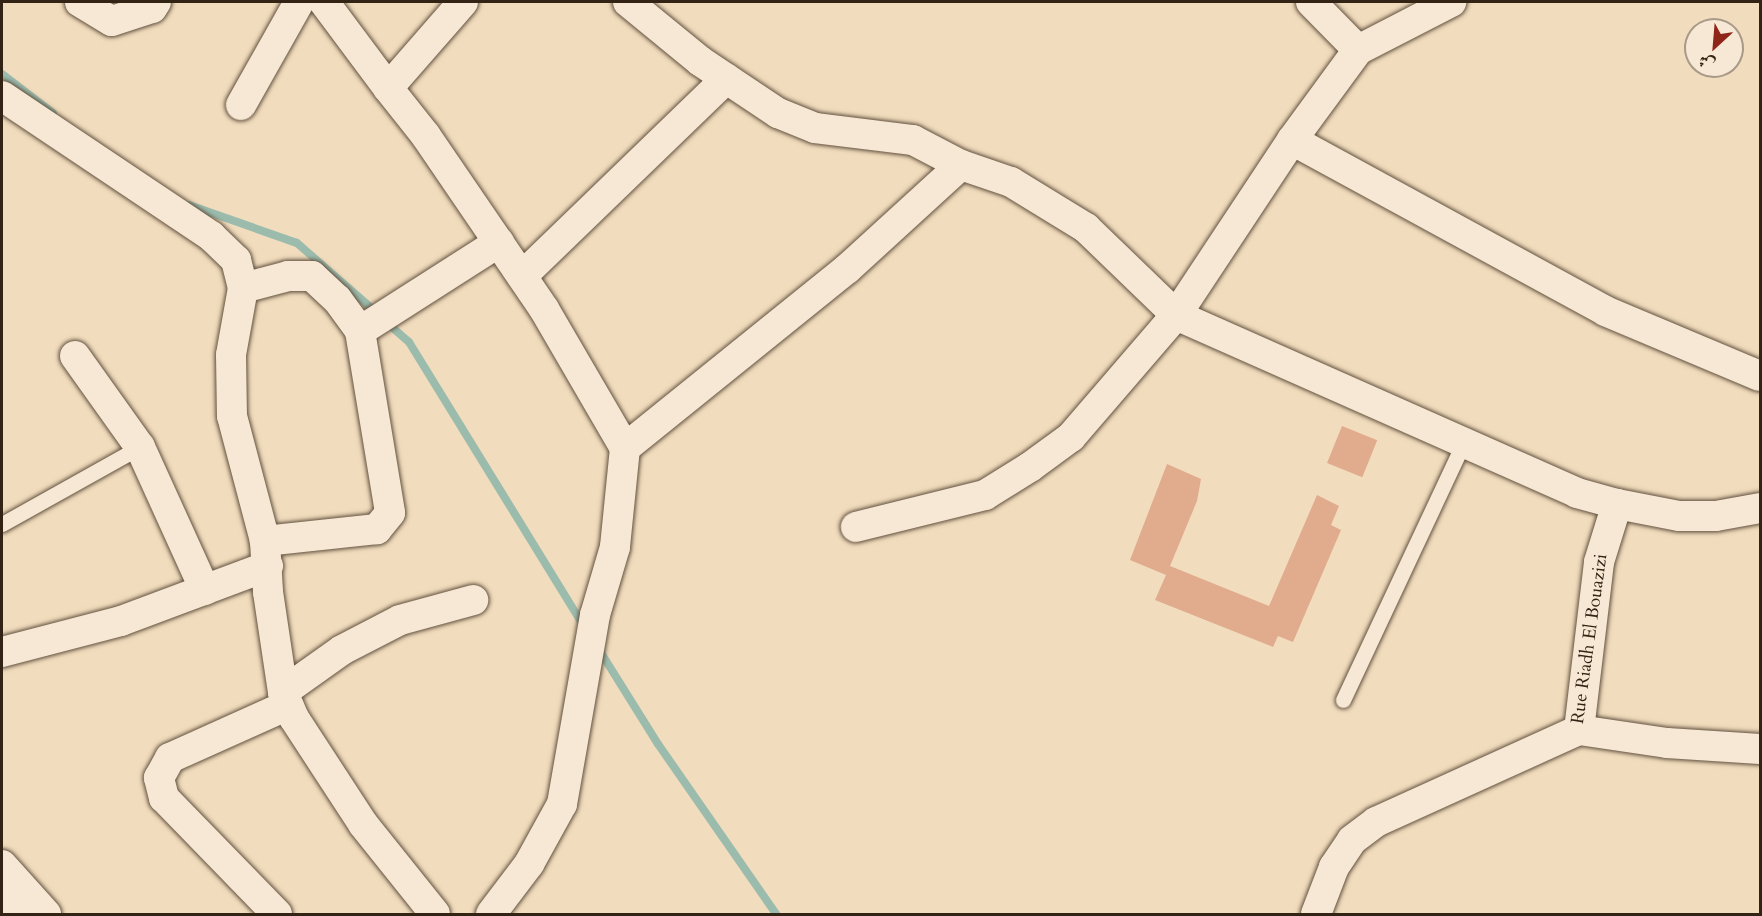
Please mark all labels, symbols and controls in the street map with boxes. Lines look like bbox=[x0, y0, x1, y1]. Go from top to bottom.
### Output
north arrow bbox=[1684, 18, 1744, 78]
text: ش bbox=[1695, 49, 1719, 76]
street label: Rue Riadh El Bouazizi bbox=[1567, 553, 1613, 725]

